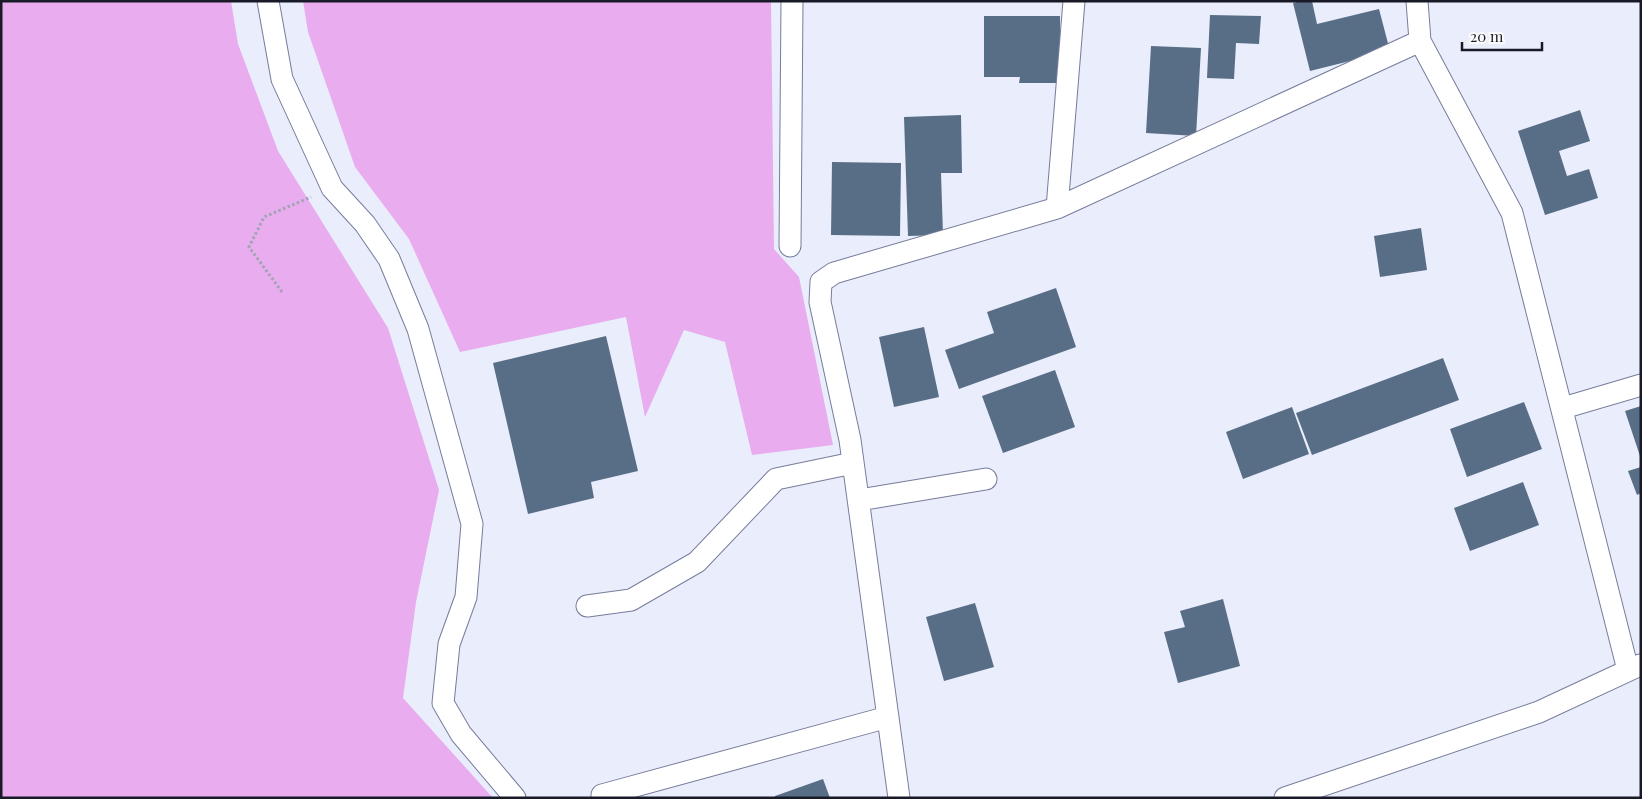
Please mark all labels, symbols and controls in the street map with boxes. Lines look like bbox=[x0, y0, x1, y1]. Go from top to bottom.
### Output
scale bar bbox=[1462, 20, 1542, 52]
text: 20 m bbox=[1470, 26, 1504, 46]

